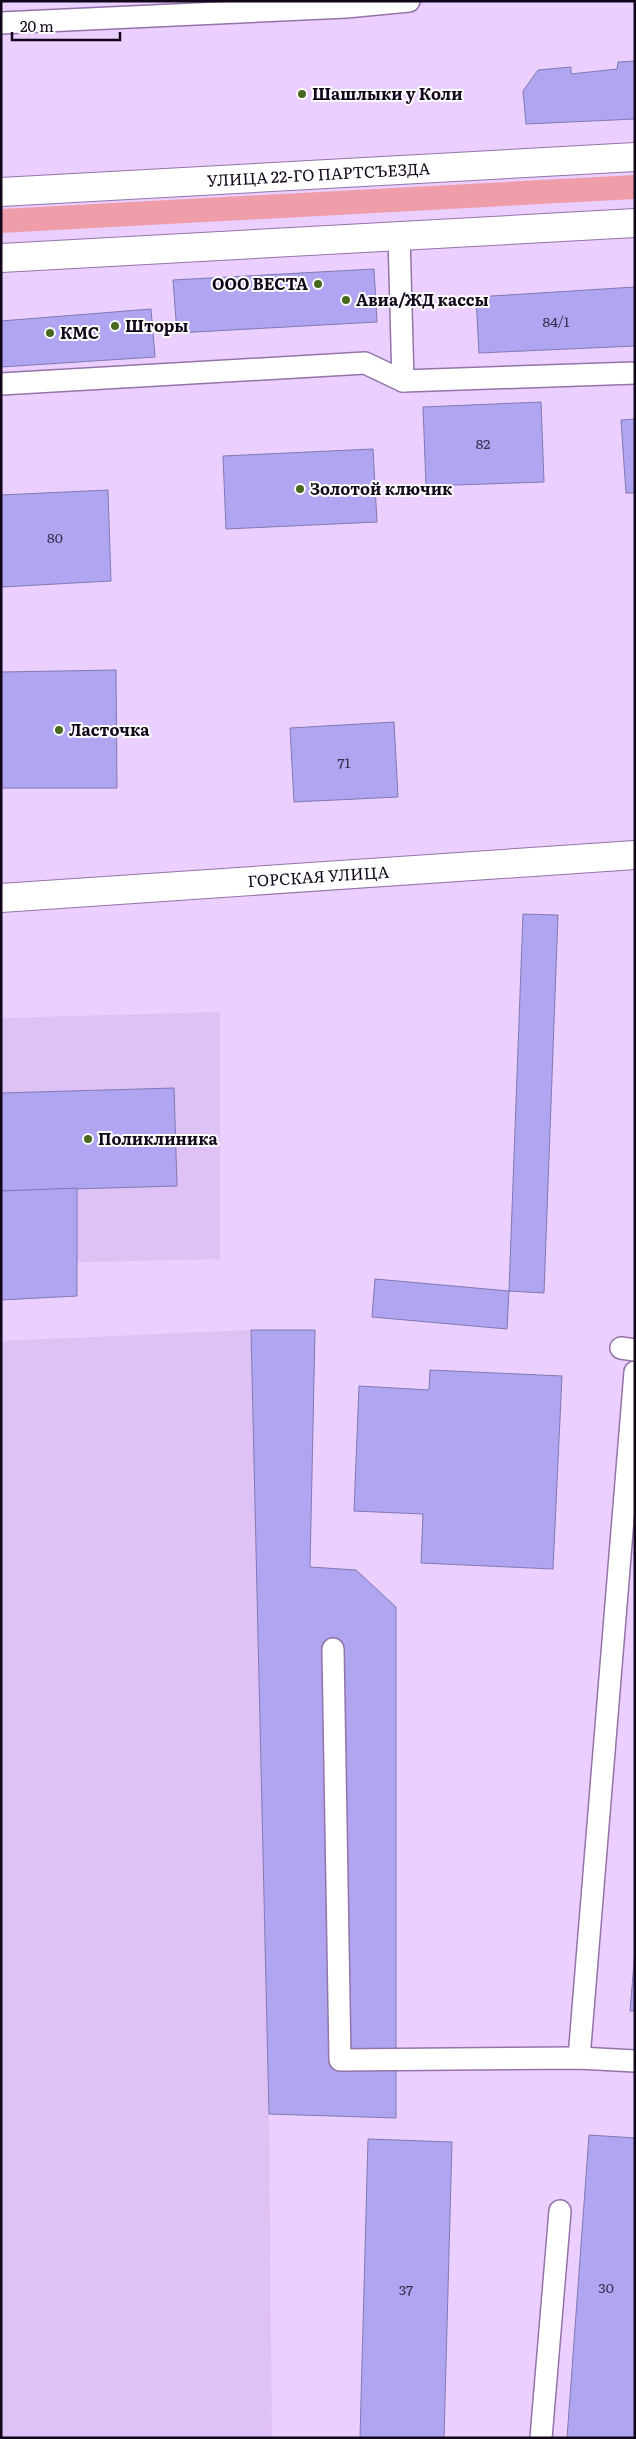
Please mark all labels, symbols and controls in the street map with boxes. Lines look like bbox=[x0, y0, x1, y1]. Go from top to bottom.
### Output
scale bar bbox=[12, 10, 120, 42]
text: 20 m bbox=[20, 14, 54, 37]
place label: Шашлыки у Коли bbox=[312, 81, 463, 105]
marker: Шашлыки у Коли bbox=[296, 88, 308, 100]
street label: УЛИЦА 22-ГО ПАРТСЪЕЗДА bbox=[206, 155, 431, 192]
place label: ООО ВЕСТА bbox=[212, 271, 308, 295]
marker: ООО ВЕСТА bbox=[312, 278, 324, 290]
place label: Авиа/ЖД кассы bbox=[356, 287, 489, 311]
marker: Авиа/ЖД кассы bbox=[340, 294, 352, 306]
house number: 84/1 bbox=[542, 311, 570, 331]
place label: Шторы bbox=[125, 313, 188, 337]
place label: КМС bbox=[60, 320, 99, 344]
marker: Шторы bbox=[109, 320, 121, 332]
marker: КМС bbox=[44, 327, 56, 339]
house number: 82 bbox=[476, 433, 490, 453]
place label: Золотой ключик bbox=[310, 476, 453, 500]
marker: Золотой ключик bbox=[294, 483, 306, 495]
house number: 80 bbox=[47, 527, 63, 547]
place label: Ласточка bbox=[69, 717, 150, 741]
marker: Ласточка bbox=[53, 724, 65, 736]
house number: 71 bbox=[338, 752, 351, 772]
street label: ГОРСКАЯ УЛИЦА bbox=[247, 859, 390, 892]
place label: Поликлиника bbox=[98, 1126, 219, 1150]
marker: Поликлиника bbox=[82, 1133, 94, 1145]
house number: 30 bbox=[598, 2277, 614, 2297]
house number: 37 bbox=[399, 2279, 413, 2299]

